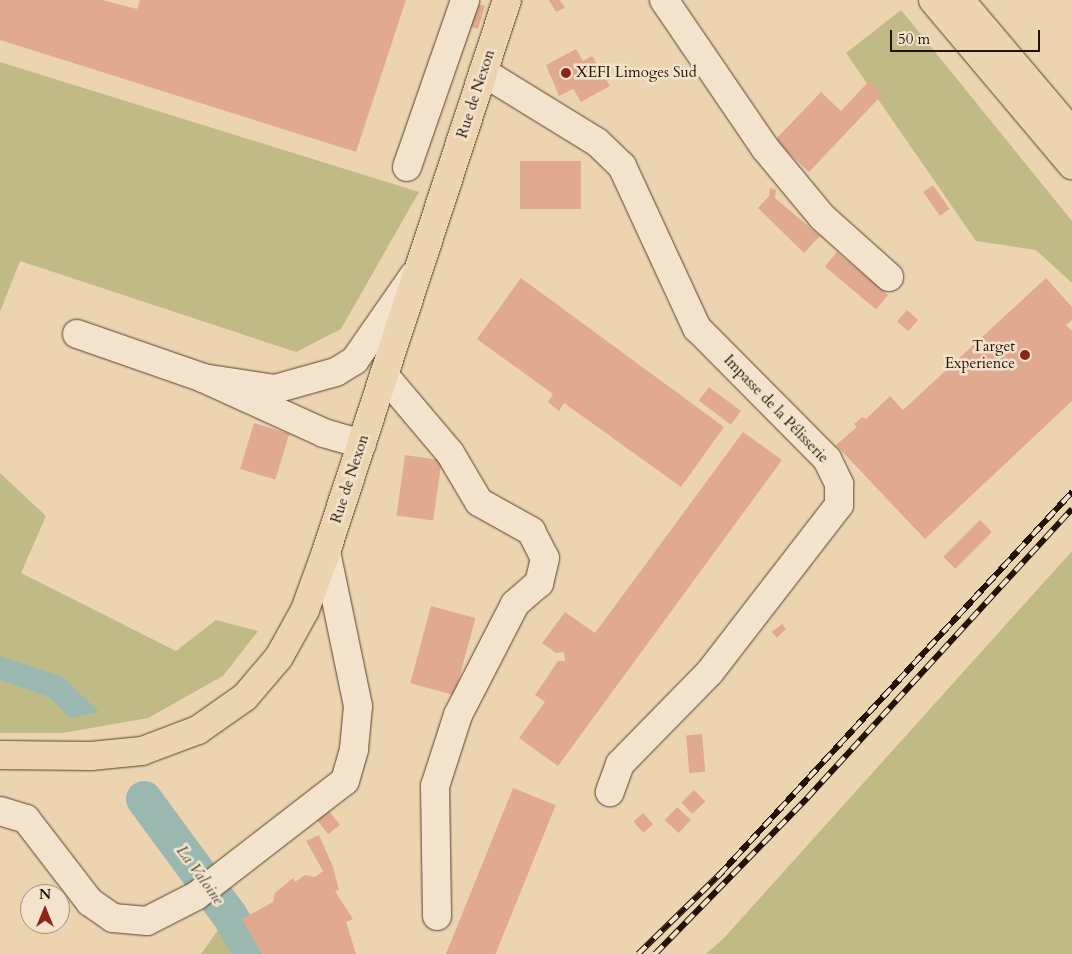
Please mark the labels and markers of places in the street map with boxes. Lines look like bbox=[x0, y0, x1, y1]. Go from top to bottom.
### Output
place label: XEFI Limoges Sud bbox=[576, 64, 697, 82]
marker: XEFI Limoges Sud bbox=[560, 67, 572, 79]
place label: Target Experience bbox=[945, 337, 1015, 372]
marker: Target Experience bbox=[1019, 349, 1031, 361]

